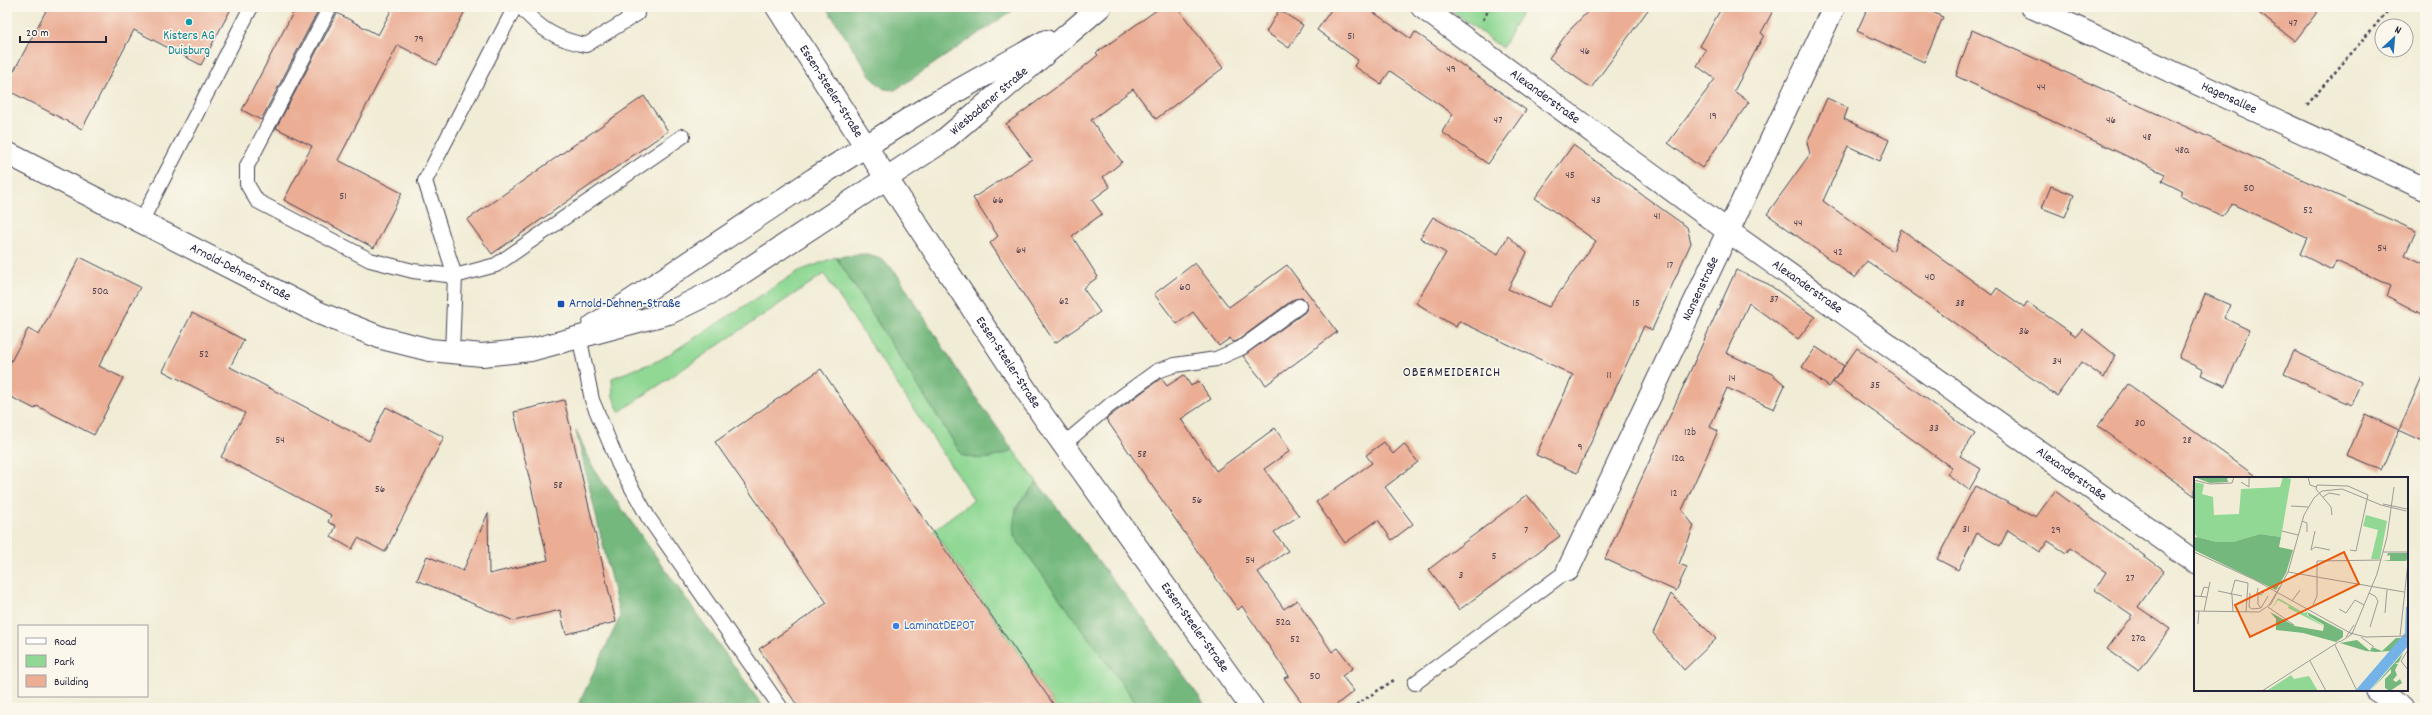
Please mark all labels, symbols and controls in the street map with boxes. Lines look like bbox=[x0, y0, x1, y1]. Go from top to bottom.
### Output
house number: 47 bbox=[2289, 16, 2297, 32]
marker: Kisters AG Duisburg bbox=[184, 17, 194, 27]
scale bar bbox=[20, 18, 106, 44]
north arrow bbox=[2374, 18, 2414, 58]
text: N bbox=[2392, 22, 2404, 39]
text: 20 m bbox=[26, 25, 49, 42]
place label: Kisters AG Duisburg bbox=[163, 27, 215, 61]
house number: 51 bbox=[1347, 29, 1355, 45]
house number: 79 bbox=[414, 32, 424, 48]
street label: Essen-Steeler-Straße bbox=[794, 41, 867, 142]
house number: 46 bbox=[1580, 44, 1590, 60]
street label: Wiesbadener Straße bbox=[946, 62, 1033, 140]
house number: 49 bbox=[1446, 62, 1456, 78]
street label: Alexanderstraße bbox=[1506, 65, 1584, 129]
street label: Hagensallee bbox=[2198, 77, 2260, 119]
house number: 44 bbox=[2036, 80, 2046, 96]
house number: 19 bbox=[1709, 109, 1717, 125]
house number: 47 bbox=[1494, 113, 1502, 129]
house number: 46 bbox=[2106, 113, 2116, 129]
house number: 48 bbox=[2143, 130, 2151, 146]
house number: 48a bbox=[2175, 143, 2190, 159]
house number: 45 bbox=[1565, 168, 1575, 184]
house number: 50 bbox=[2243, 181, 2255, 197]
house number: 51 bbox=[339, 189, 347, 205]
house number: 66 bbox=[993, 193, 1003, 209]
house number: 43 bbox=[1591, 193, 1601, 209]
house number: 52 bbox=[2303, 203, 2313, 219]
house number: 41 bbox=[1654, 209, 1660, 225]
house number: 44 bbox=[1793, 216, 1803, 232]
street label: Arnold-Dehnen-Straße bbox=[186, 239, 294, 307]
house number: 54 bbox=[2377, 241, 2387, 257]
house number: 64 bbox=[1016, 243, 1026, 259]
house number: 42 bbox=[1833, 245, 1843, 261]
street label: Nansenstraße bbox=[1678, 253, 1724, 324]
street label: Alexanderstraße bbox=[1768, 255, 1846, 319]
house number: 17 bbox=[1667, 258, 1673, 274]
house number: 40 bbox=[1925, 270, 1935, 286]
house number: 60 bbox=[1179, 280, 1191, 296]
house number: 50a bbox=[92, 284, 109, 300]
house number: 37 bbox=[1769, 292, 1779, 308]
house number: 62 bbox=[1059, 294, 1069, 310]
place label: Arnold-Dehnen-Straße bbox=[569, 295, 681, 314]
house number: 15 bbox=[1632, 296, 1640, 312]
house number: 38 bbox=[1955, 296, 1965, 312]
marker: Arnold-Dehnen-Straße bbox=[556, 299, 566, 309]
street label: Essen-Steeler-Straße bbox=[971, 313, 1045, 413]
house number: 36 bbox=[2019, 324, 2029, 340]
house number: 52 bbox=[199, 347, 209, 363]
house number: 34 bbox=[2052, 354, 2062, 370]
district label: OBERMEIDERICH bbox=[1403, 363, 1501, 383]
house number: 11 bbox=[1607, 368, 1611, 384]
house number: 14 bbox=[1729, 371, 1735, 387]
house number: 35 bbox=[1870, 378, 1880, 394]
house number: 30 bbox=[2135, 416, 2145, 432]
house number: 33 bbox=[1929, 421, 1939, 437]
house number: 12b bbox=[1684, 425, 1696, 441]
house number: 54 bbox=[275, 433, 285, 449]
house number: 28 bbox=[2182, 433, 2192, 449]
house number: 9 bbox=[1577, 440, 1583, 456]
street label: Alexanderstraße bbox=[2032, 443, 2111, 506]
house number: 58 bbox=[1137, 447, 1147, 463]
house number: 12a bbox=[1672, 451, 1685, 467]
inset map bbox=[2194, 477, 2408, 691]
house number: 58 bbox=[553, 478, 563, 494]
house number: 56 bbox=[375, 482, 385, 498]
house number: 12 bbox=[1670, 486, 1678, 502]
house number: 56 bbox=[1192, 493, 1202, 509]
house number: 31 bbox=[1962, 522, 1970, 538]
house number: 7 bbox=[1524, 523, 1528, 539]
house number: 29 bbox=[2051, 523, 2061, 539]
house number: 5 bbox=[1491, 549, 1497, 565]
house number: 54 bbox=[1245, 553, 1255, 569]
house number: 3 bbox=[1459, 568, 1464, 584]
house number: 27 bbox=[2125, 571, 2135, 587]
street label: Essen-Steeler-Straße bbox=[1156, 579, 1233, 677]
house number: 52a bbox=[1275, 615, 1291, 631]
place label: LaminatDEPOT bbox=[904, 617, 975, 636]
marker: LaminatDEPOT bbox=[891, 621, 901, 631]
legend bbox=[18, 625, 148, 697]
house number: 27a bbox=[2131, 631, 2146, 647]
house number: 52 bbox=[1290, 632, 1300, 648]
text: Road bbox=[54, 634, 76, 651]
text: Park bbox=[54, 654, 75, 671]
house number: 50 bbox=[1309, 669, 1321, 685]
text: Building bbox=[54, 674, 89, 691]

